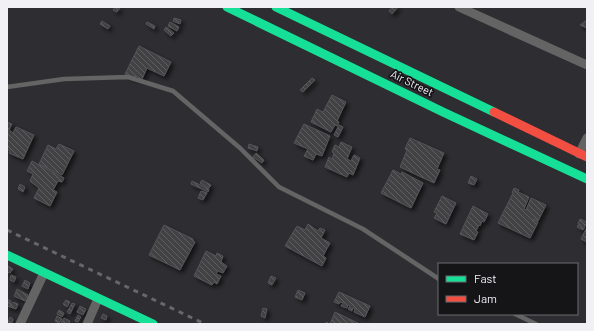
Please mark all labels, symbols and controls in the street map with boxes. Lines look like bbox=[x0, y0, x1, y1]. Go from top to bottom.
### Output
street label: Air Street bbox=[389, 67, 436, 98]
legend bbox=[438, 263, 578, 315]
text: Fast bbox=[474, 271, 497, 285]
text: Jam bbox=[474, 291, 497, 305]

